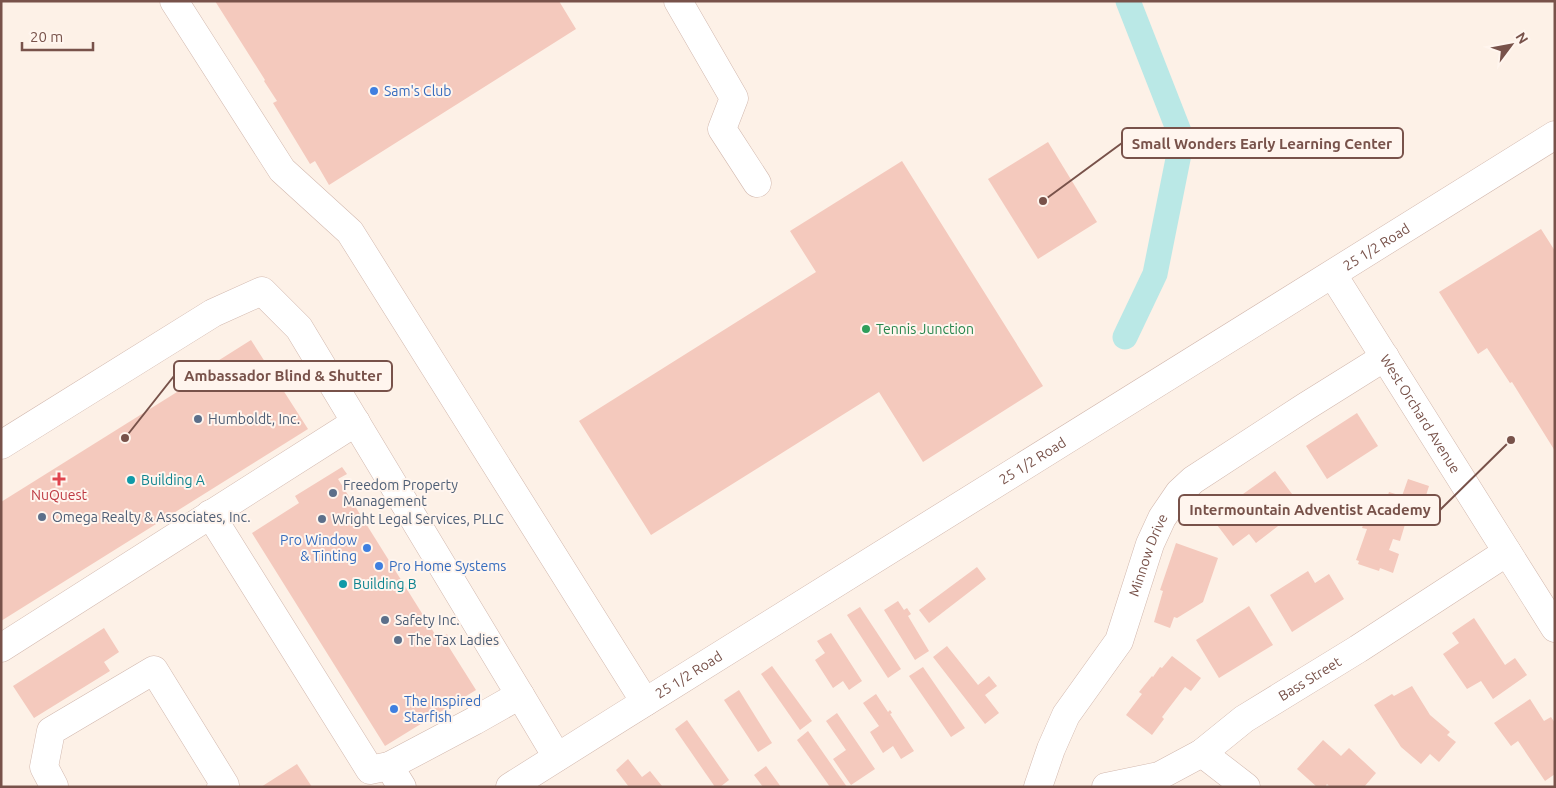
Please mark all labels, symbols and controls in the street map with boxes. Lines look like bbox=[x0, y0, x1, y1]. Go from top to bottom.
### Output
scale bar bbox=[22, 20, 94, 52]
north arrow bbox=[1486, 20, 1536, 70]
text: 20 m bbox=[30, 28, 63, 45]
text: N bbox=[1512, 29, 1532, 47]
place label: Sam's Club bbox=[384, 83, 452, 99]
marker: Sam's Club bbox=[368, 85, 380, 97]
callout: Small Wonders Early Learning Center bbox=[1122, 128, 1403, 158]
text: Small Wonders Early Learning Center bbox=[1132, 135, 1393, 152]
street label: 25 1/2 Road bbox=[1340, 220, 1413, 274]
place label: Tennis Junction bbox=[876, 321, 974, 337]
marker: Tennis Junction bbox=[860, 323, 872, 335]
street label: West Orchard Avenue bbox=[1377, 352, 1464, 476]
callout: Ambassador Blind & Shutter bbox=[174, 361, 392, 391]
text: Ambassador Blind & Shutter bbox=[184, 367, 383, 384]
place label: Humboldt, Inc. bbox=[208, 411, 300, 427]
marker: Humboldt, Inc. bbox=[192, 413, 204, 425]
street label: 25 1/2 Road bbox=[996, 434, 1069, 487]
place label: Building A bbox=[141, 472, 205, 488]
marker: NuQuest bbox=[53, 473, 65, 485]
marker: Building A bbox=[125, 474, 137, 486]
place label: Freedom Property Management bbox=[343, 477, 458, 509]
place label: NuQuest bbox=[31, 487, 88, 503]
marker: Freedom Property Management bbox=[327, 487, 339, 499]
callout: Intermountain Adventist Academy bbox=[1179, 495, 1440, 525]
text: Intermountain Adventist Academy bbox=[1189, 501, 1431, 518]
place label: Omega Realty & Associates, Inc. bbox=[52, 509, 251, 525]
marker: Omega Realty & Associates, Inc. bbox=[36, 511, 48, 523]
place label: Wright Legal Services, PLLC bbox=[332, 511, 504, 527]
street label: Minnow Drive bbox=[1126, 511, 1171, 599]
marker: Wright Legal Services, PLLC bbox=[316, 513, 328, 525]
place label: Pro Window & Tinting bbox=[280, 532, 357, 564]
marker: Pro Window & Tinting bbox=[361, 542, 373, 554]
place label: Pro Home Systems bbox=[389, 558, 506, 574]
marker: Pro Home Systems bbox=[373, 560, 385, 572]
place label: Building B bbox=[353, 576, 417, 592]
marker: Building B bbox=[337, 578, 349, 590]
place label: Safety Inc. bbox=[395, 612, 460, 628]
marker: Safety Inc. bbox=[379, 614, 391, 626]
place label: The Tax Ladies bbox=[408, 632, 499, 648]
marker: The Tax Ladies bbox=[392, 634, 404, 646]
street label: 25 1/2 Road bbox=[652, 648, 725, 702]
street label: Bass Street bbox=[1275, 653, 1344, 704]
place label: The Inspired Starfish bbox=[404, 693, 481, 725]
marker: The Inspired Starfish bbox=[388, 703, 400, 715]

